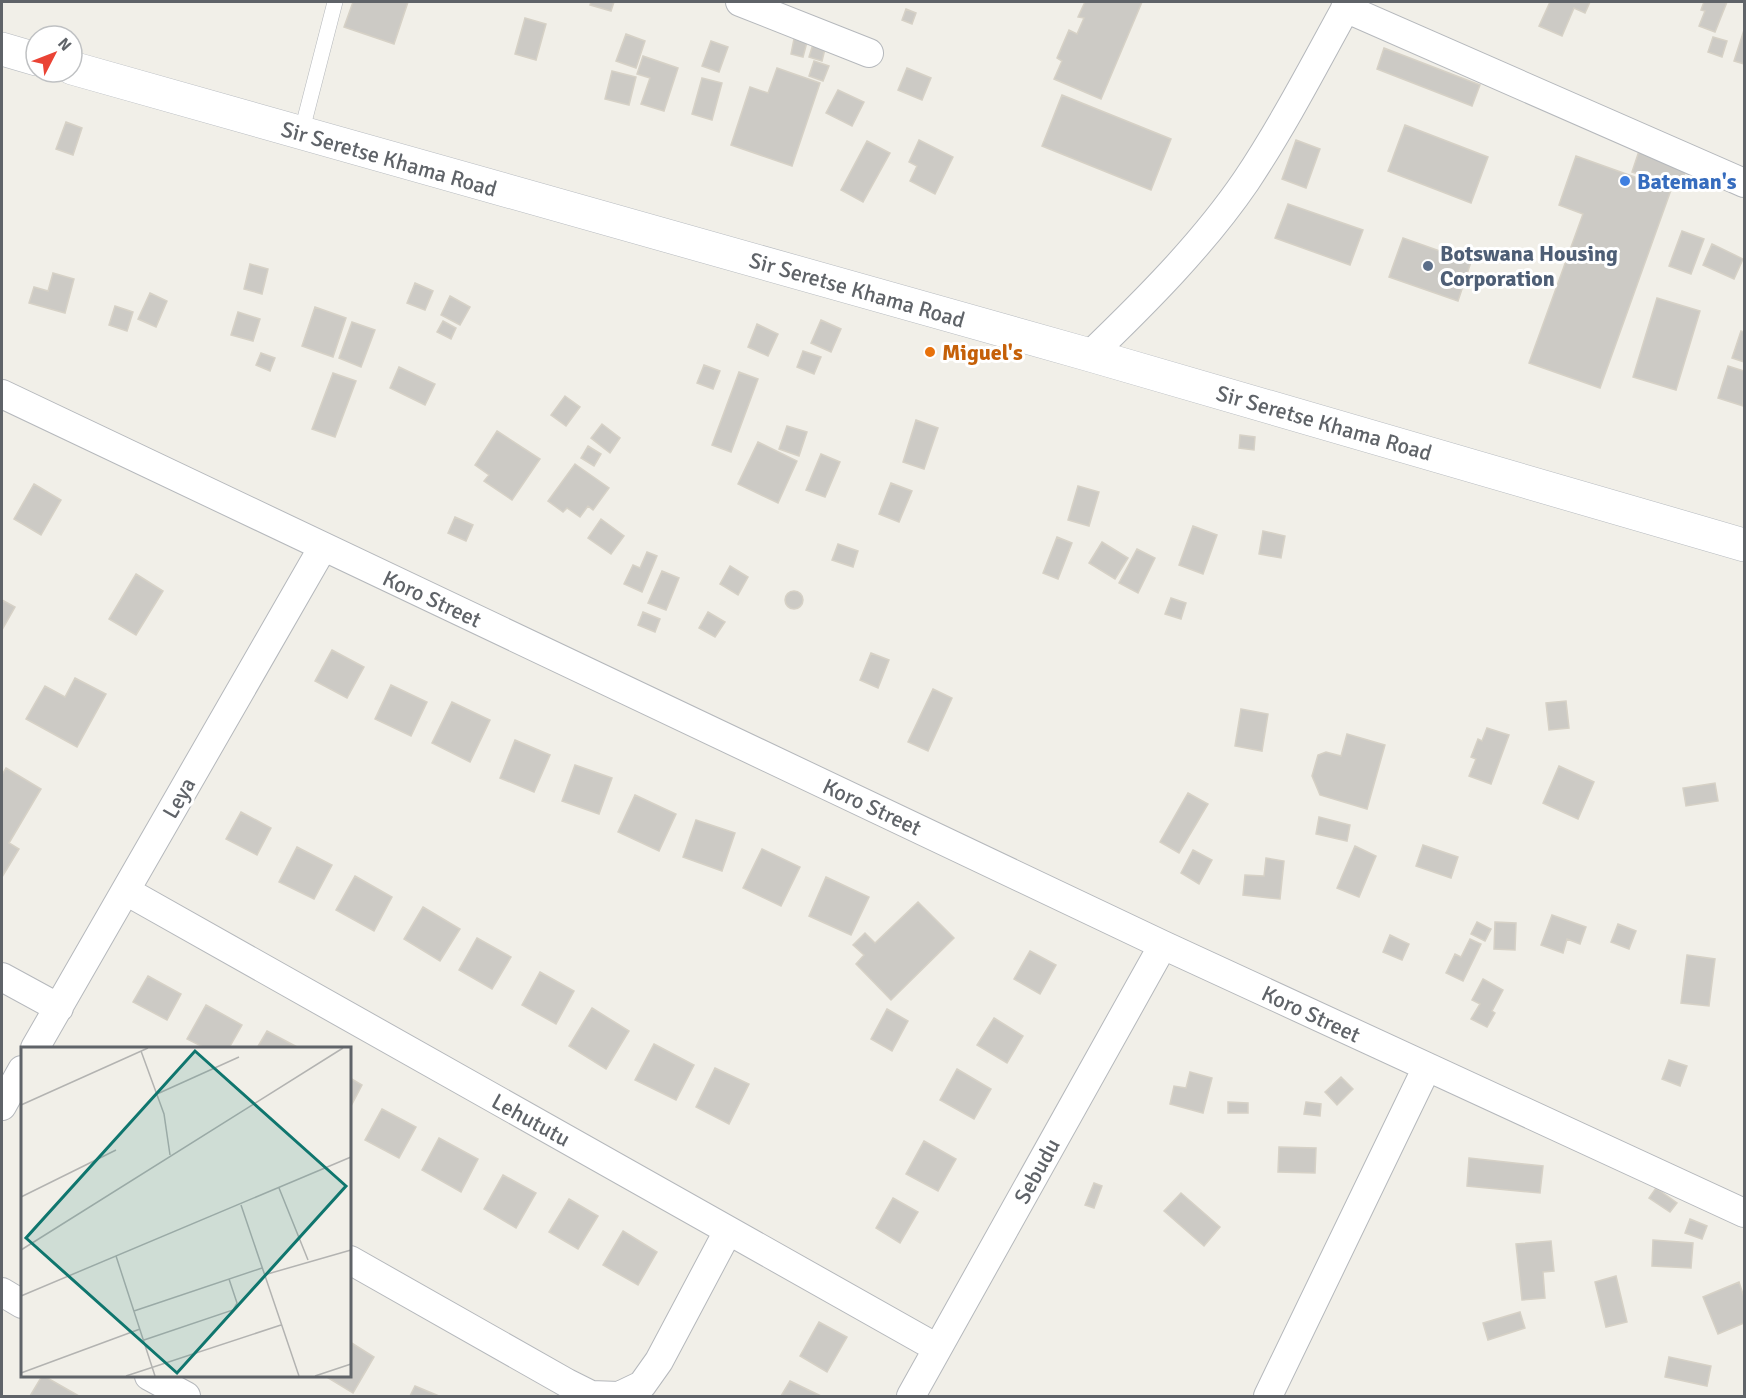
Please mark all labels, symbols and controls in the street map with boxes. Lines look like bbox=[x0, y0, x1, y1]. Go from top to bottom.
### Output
north arrow bbox=[24, 24, 84, 84]
text: N bbox=[53, 34, 76, 55]
street label: Sir Seretse Khama Road bbox=[278, 115, 500, 203]
place label: Bateman's bbox=[1637, 168, 1737, 195]
marker: Bateman's bbox=[1618, 174, 1632, 188]
place label: Botswana Housing Corporation bbox=[1440, 240, 1618, 292]
street label: Sir Seretse Khama Road bbox=[746, 246, 968, 334]
marker: Botswana Housing Corporation bbox=[1421, 259, 1435, 273]
place label: Miguel's bbox=[942, 339, 1023, 366]
marker: Miguel's bbox=[923, 345, 937, 359]
street label: Sir Seretse Khama Road bbox=[1213, 379, 1435, 467]
street label: Koro Street bbox=[379, 564, 486, 634]
street label: Koro Street bbox=[819, 772, 926, 842]
street label: Leya bbox=[157, 773, 201, 823]
street label: Koro Street bbox=[1258, 979, 1365, 1049]
inset map bbox=[21, 1047, 351, 1377]
street label: Lehututu bbox=[487, 1087, 575, 1153]
street label: Sebudu bbox=[1008, 1134, 1066, 1208]

